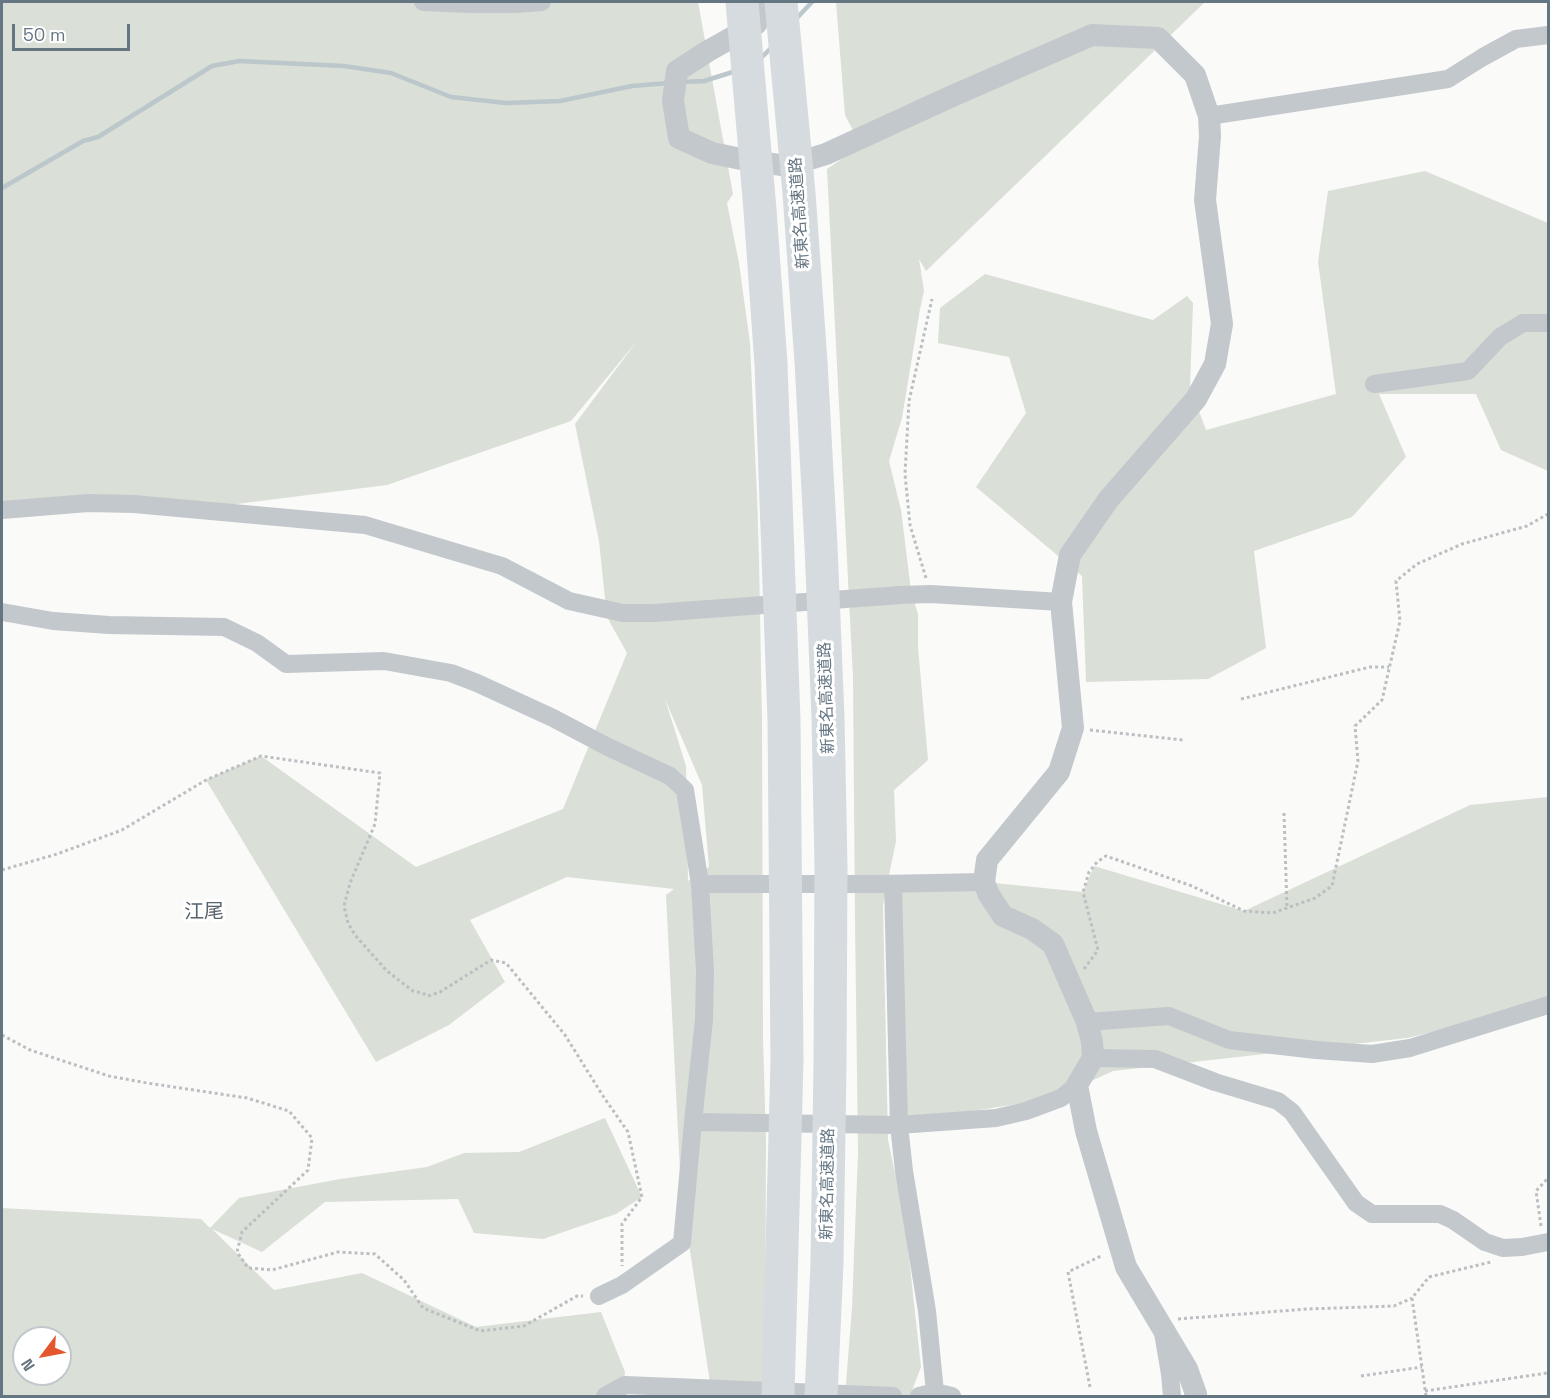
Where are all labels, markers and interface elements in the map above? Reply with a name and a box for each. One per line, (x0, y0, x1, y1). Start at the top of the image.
scale bar (15, 12, 134, 50)
text: 50 m (23, 23, 65, 46)
street label: 新東名高速道路 (787, 156, 813, 270)
street label: 新東名高速道路 (815, 642, 839, 754)
district label: 江尾 (184, 901, 224, 925)
street label: 新東名高速道路 (817, 1128, 839, 1240)
north arrow (12, 1326, 72, 1386)
text: N (16, 1355, 40, 1375)

